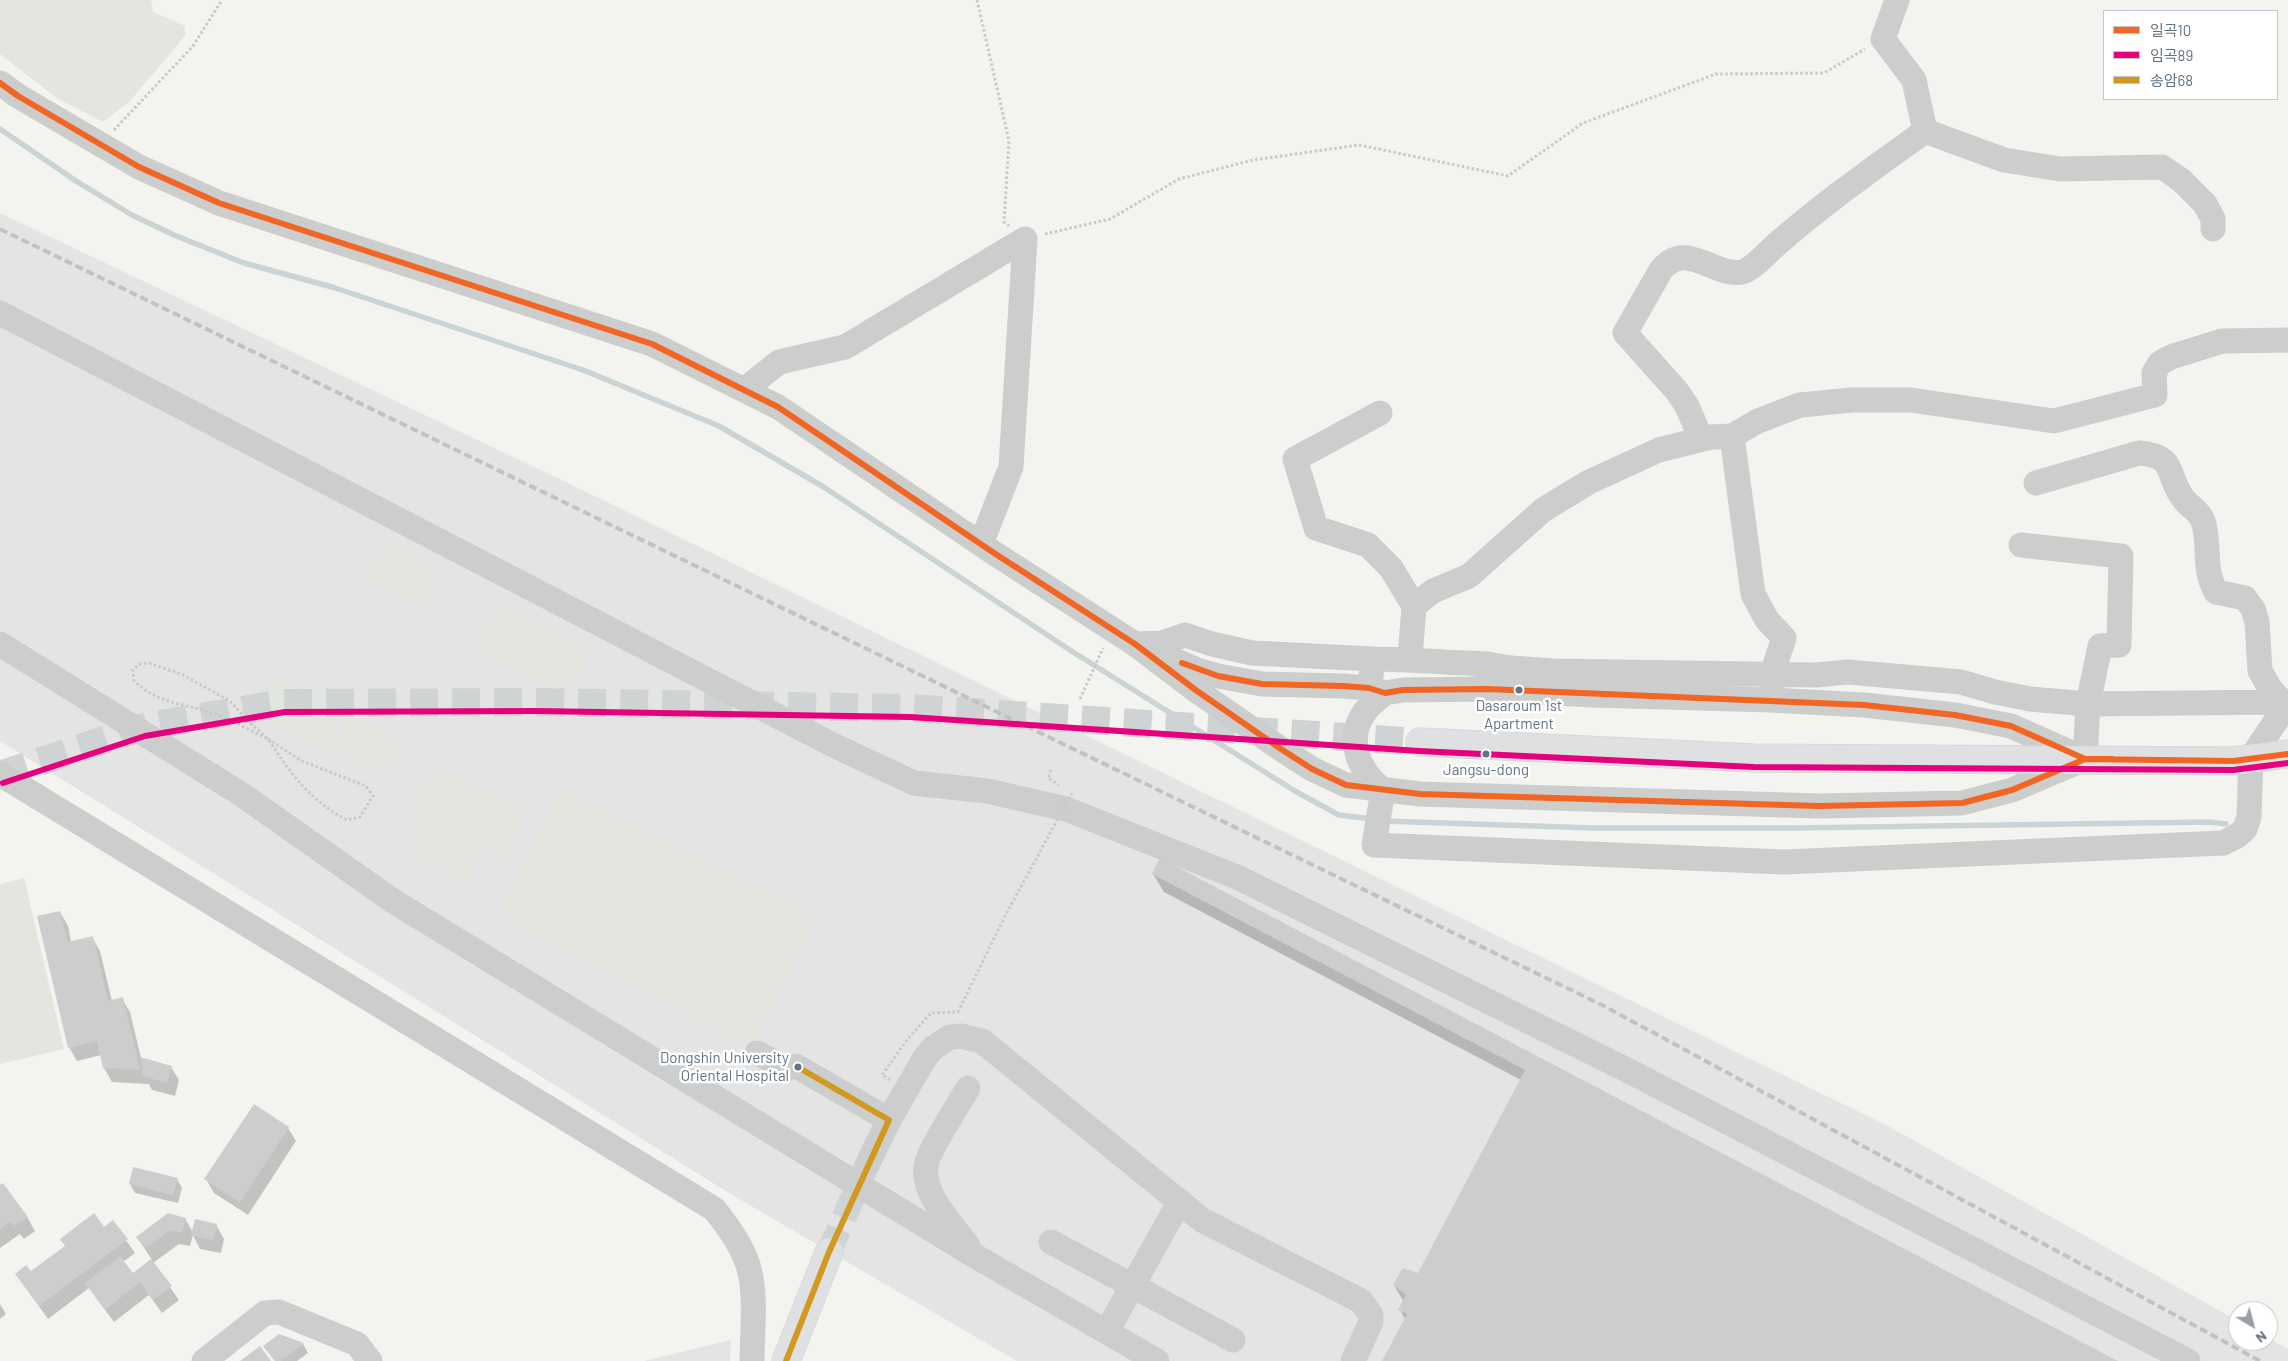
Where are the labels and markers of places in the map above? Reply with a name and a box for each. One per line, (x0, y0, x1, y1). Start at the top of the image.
marker: Dasaroum 1st Apartment (1514, 685, 1524, 695)
place label: Dasaroum 1st Apartment (1476, 697, 1562, 732)
marker: Jangsu-dong (1481, 749, 1491, 759)
place label: Jangsu-dong (1443, 761, 1529, 779)
place label: Dongshin University Oriental Hospital (660, 1049, 789, 1084)
marker: Dongshin University Oriental Hospital (793, 1062, 803, 1072)

